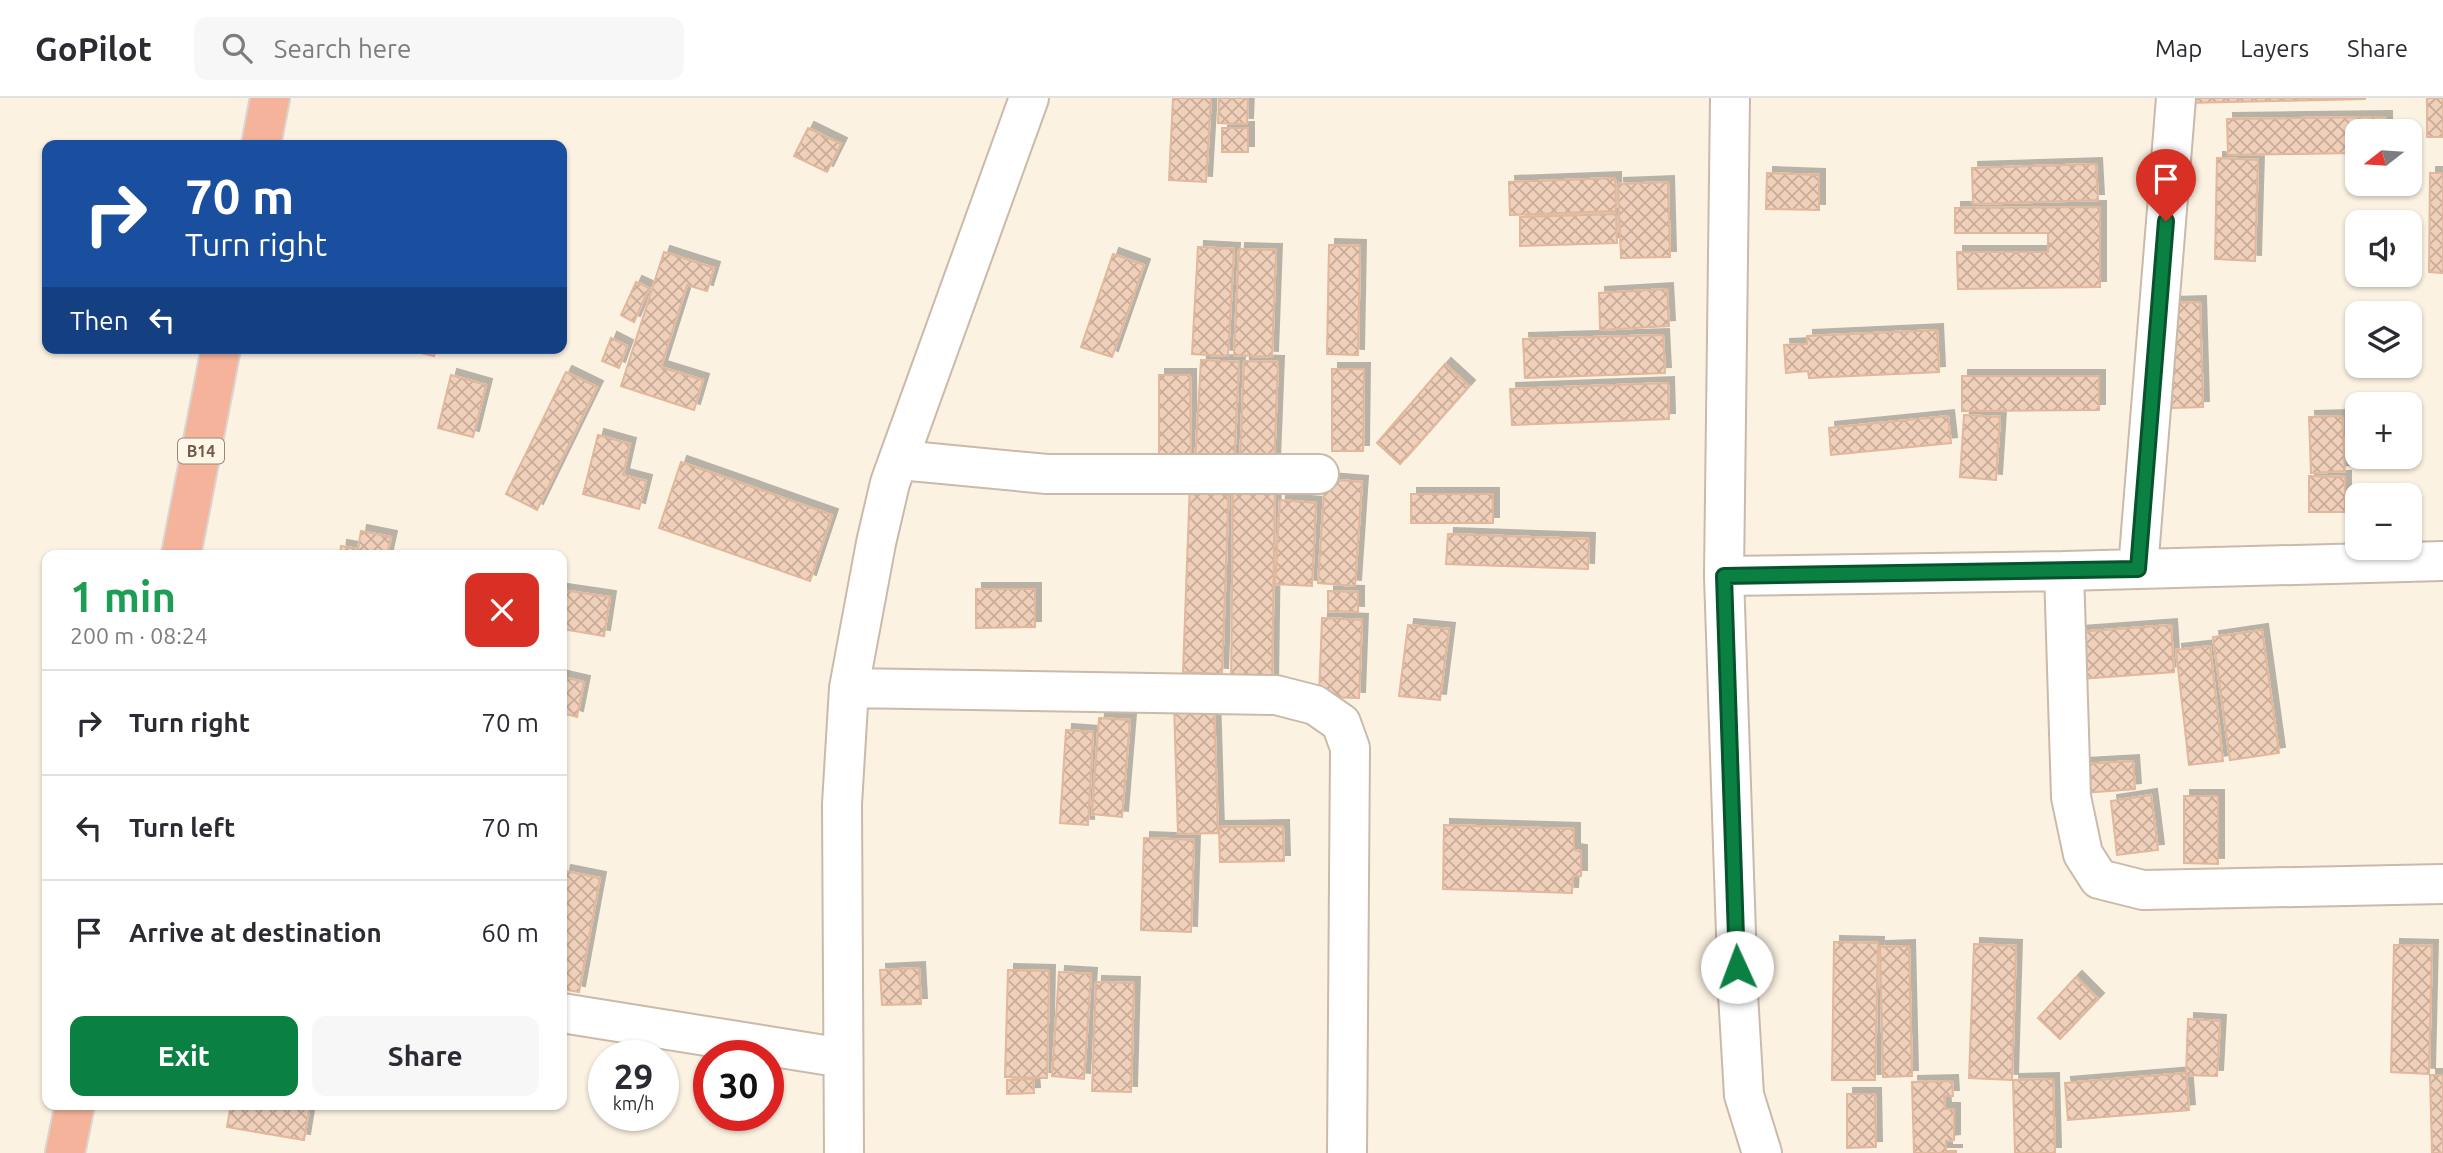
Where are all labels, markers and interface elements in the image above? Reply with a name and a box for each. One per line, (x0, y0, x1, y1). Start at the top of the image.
search box (194, 17, 684, 80)
icon: search (218, 29, 256, 67)
text: GoPilot (35, 30, 152, 67)
text: Search here (274, 34, 411, 63)
text: Map (2155, 35, 2202, 62)
text: Layers (2240, 35, 2309, 62)
text: Share (2347, 35, 2408, 62)
north arrow (2345, 119, 2422, 196)
map controls (2345, 119, 2422, 560)
pin (2136, 149, 2196, 221)
icon: arrive (2147, 160, 2185, 198)
icon: right (70, 168, 161, 259)
text: 70 m (185, 168, 294, 223)
button: sound (2345, 210, 2422, 287)
text: Turn right (185, 226, 327, 262)
icon: left (143, 301, 181, 339)
button: layers (2345, 301, 2422, 378)
text: Then (70, 306, 129, 335)
button: + (2345, 392, 2422, 469)
road number: B14 (178, 438, 224, 464)
button: − (2345, 483, 2422, 560)
text: 1 min (70, 573, 176, 620)
button: close (465, 573, 539, 647)
text: 200 m · 08:24 (70, 623, 208, 648)
icon: right (70, 704, 108, 742)
text: Turn right (129, 708, 250, 737)
text: 70 m (481, 708, 539, 737)
icon: left (70, 809, 108, 847)
text: Turn left (129, 813, 235, 842)
text: 70 m (481, 813, 539, 842)
icon: arrive (70, 914, 108, 952)
text: Arrive at destination (129, 918, 382, 947)
text: 60 m (481, 918, 539, 947)
position arrow (1700, 930, 1774, 1004)
button: Exit (70, 1016, 298, 1096)
button: Share (312, 1016, 539, 1096)
speed limit sign: 30 (693, 1040, 784, 1131)
text: 29 (614, 1056, 653, 1096)
text: km/h (613, 1093, 654, 1113)

